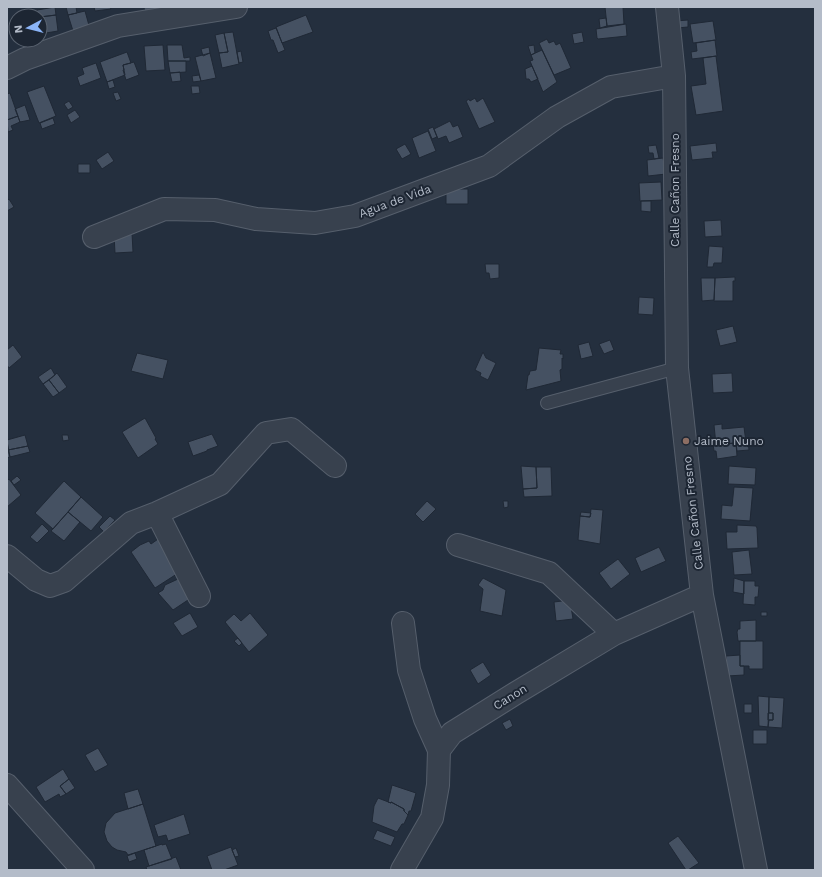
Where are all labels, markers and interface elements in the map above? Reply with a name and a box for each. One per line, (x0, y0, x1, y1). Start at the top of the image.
north arrow (8, 8, 48, 48)
text: N (12, 24, 26, 34)
street label: Calle Cañon Fresno (668, 133, 682, 247)
street label: Agua de Vida (357, 181, 433, 221)
place label: Jaime Nuno (694, 434, 764, 448)
marker: Jaime Nuno (681, 436, 691, 446)
street label: Calle Cañon Fresno (680, 456, 706, 570)
street label: Canon (491, 681, 529, 713)

